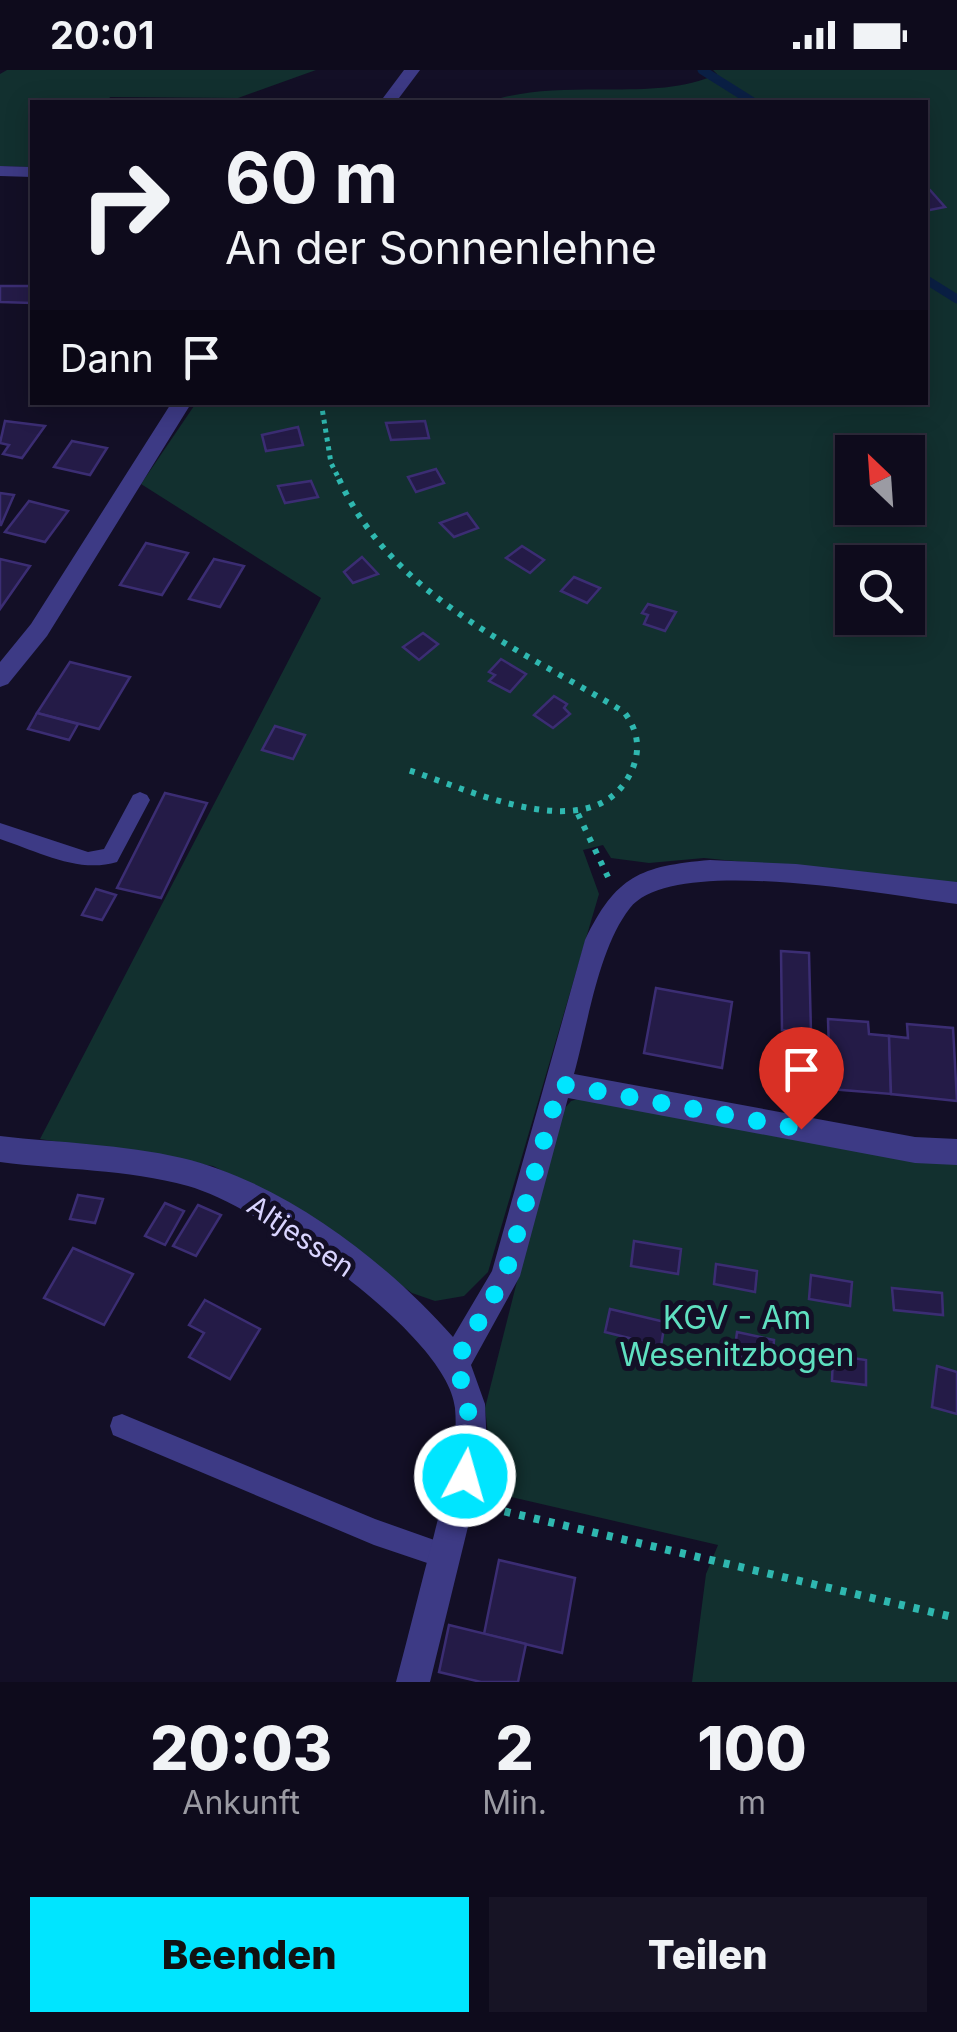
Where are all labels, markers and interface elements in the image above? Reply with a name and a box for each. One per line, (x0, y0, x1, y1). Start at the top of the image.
text: 20:01 (50, 12, 154, 58)
text: 60 m (225, 135, 398, 220)
icon: right (60, 140, 190, 270)
text: An der Sonnenlehne (225, 220, 657, 275)
icon: arrive (174, 330, 229, 385)
text: Dann (60, 335, 154, 381)
north arrow (835, 435, 925, 525)
map controls (835, 435, 925, 635)
button: search (835, 545, 925, 635)
pin (759, 1027, 844, 1130)
icon: arrive (774, 1042, 829, 1097)
street label: Altjessen (241, 1188, 361, 1284)
park label: KGV - Am Wesenitzbogen (620, 1298, 854, 1374)
position arrow (413, 1424, 517, 1528)
text: 20:03 (150, 1712, 332, 1784)
text: 2 (496, 1712, 534, 1784)
text: 100 (697, 1712, 807, 1784)
text: Ankunft (182, 1783, 300, 1822)
text: Min. (482, 1783, 547, 1822)
text: m (738, 1783, 766, 1822)
button: Beenden (30, 1897, 469, 2012)
button: Teilen (489, 1897, 927, 2012)

